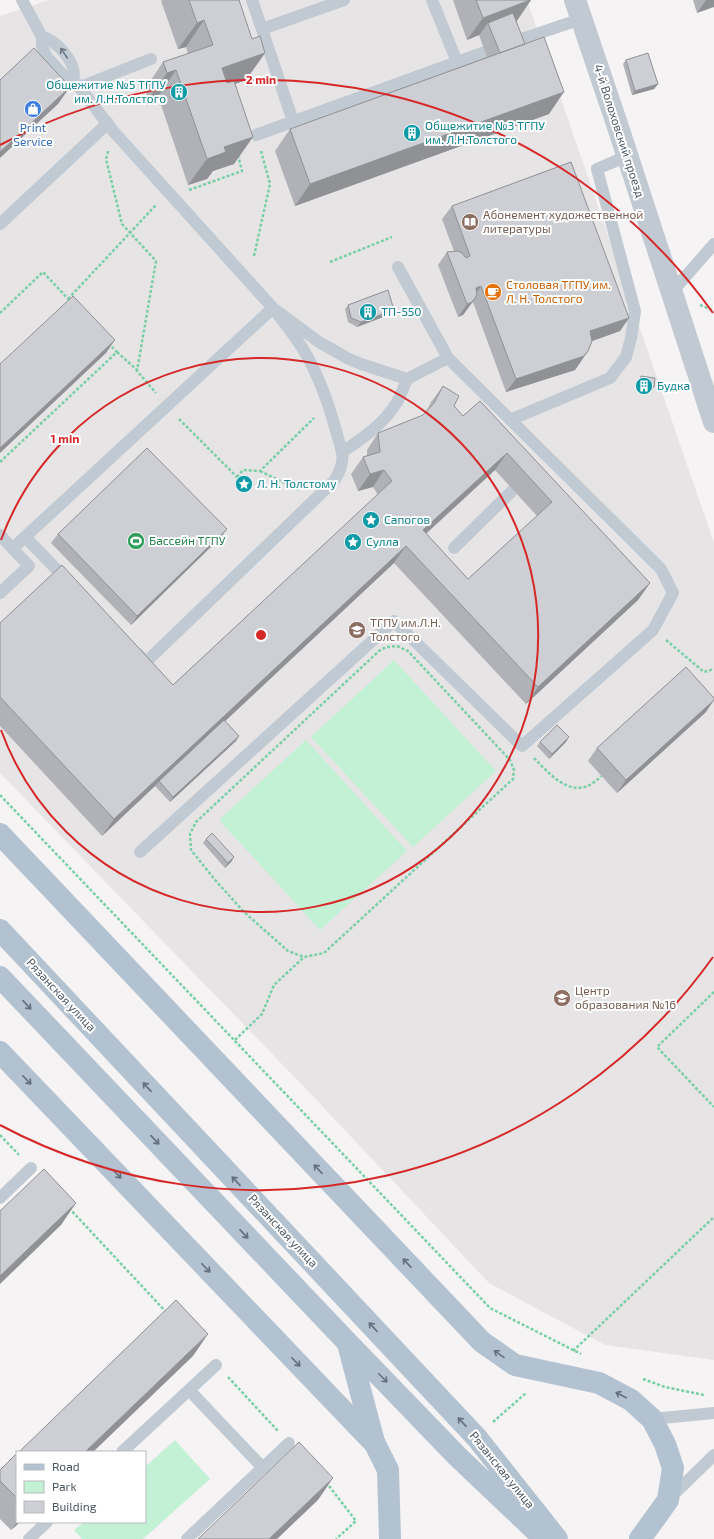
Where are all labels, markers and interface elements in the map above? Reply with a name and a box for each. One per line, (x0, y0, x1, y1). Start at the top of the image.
one-way arrow (60, 48, 68, 59)
street label: 4-й Волоховский проезд (592, 62, 648, 199)
text: 2 min (246, 72, 276, 86)
place label: Общежитие №5 ТГПУ им. Л.Н.Толстого (46, 77, 166, 105)
building icon: Общежитие №5 ТГПУ им. Л.Н.Толстого (169, 82, 189, 102)
shop icon: Print Service (23, 99, 43, 119)
place label: Общежитие №3 ТГПУ им. Л.Н.Толстого (425, 118, 545, 146)
place label: Print Service (13, 120, 53, 148)
building icon: Общежитие №3 ТГПУ им. Л.Н.Толстого (402, 123, 422, 143)
place label: Абонемент художественной литературы (483, 207, 643, 236)
library icon: Абонемент художественной литературы (460, 212, 480, 232)
place label: Столовая ТГПУ им. Л. Н. Толстого (506, 277, 611, 305)
cafe icon: Столовая ТГПУ им. Л. Н. Толстого (483, 282, 503, 302)
building icon: ТП-550 (358, 302, 378, 322)
place label: ТП-550 (381, 304, 422, 318)
building icon: Будка (634, 376, 654, 396)
place label: Будка (657, 378, 690, 393)
text: 1 min (51, 431, 79, 445)
place icon: Л. Н. Толстому (234, 474, 254, 494)
place label: Л. Н. Толстому (257, 476, 337, 491)
place icon: Сапогов (361, 510, 381, 530)
place label: Сапогов (384, 512, 430, 526)
sports icon: Бассейн ТГПУ (126, 531, 146, 551)
place icon: Сулла (343, 532, 363, 552)
place label: Бассейн ТГПУ (149, 533, 226, 547)
place label: Сулла (366, 534, 399, 549)
place label: ТГПУ им.Л.Н. Толстого (370, 615, 441, 643)
school or university icon: ТГПУ им.Л.Н. Толстого (347, 620, 367, 640)
centre of rings (254, 628, 268, 642)
street label: Рязанская улица (24, 955, 99, 1034)
place label: Центр образования №16 (575, 983, 676, 1011)
school or university icon: Центр образования №16 (552, 988, 572, 1008)
one-way arrow (22, 1000, 32, 1010)
one-way arrow (22, 1075, 32, 1085)
one-way arrow (142, 1082, 152, 1092)
one-way arrow (150, 1135, 160, 1145)
one-way arrow (313, 1164, 323, 1174)
one-way arrow (112, 1169, 122, 1179)
one-way arrow (232, 1177, 241, 1187)
street label: Рязанская улица (246, 1191, 321, 1270)
one-way arrow (240, 1229, 249, 1239)
one-way arrow (402, 1258, 412, 1268)
one-way arrow (202, 1263, 211, 1273)
one-way arrow (368, 1322, 378, 1332)
one-way arrow (494, 1350, 505, 1358)
one-way arrow (291, 1357, 301, 1367)
one-way arrow (378, 1374, 388, 1383)
one-way arrow (615, 1391, 627, 1398)
one-way arrow (457, 1417, 467, 1427)
street label: Рязанская улица (467, 1428, 538, 1511)
legend (16, 1451, 146, 1523)
text: Road (52, 1459, 80, 1473)
text: Park (52, 1479, 77, 1493)
text: Building (52, 1499, 97, 1513)

